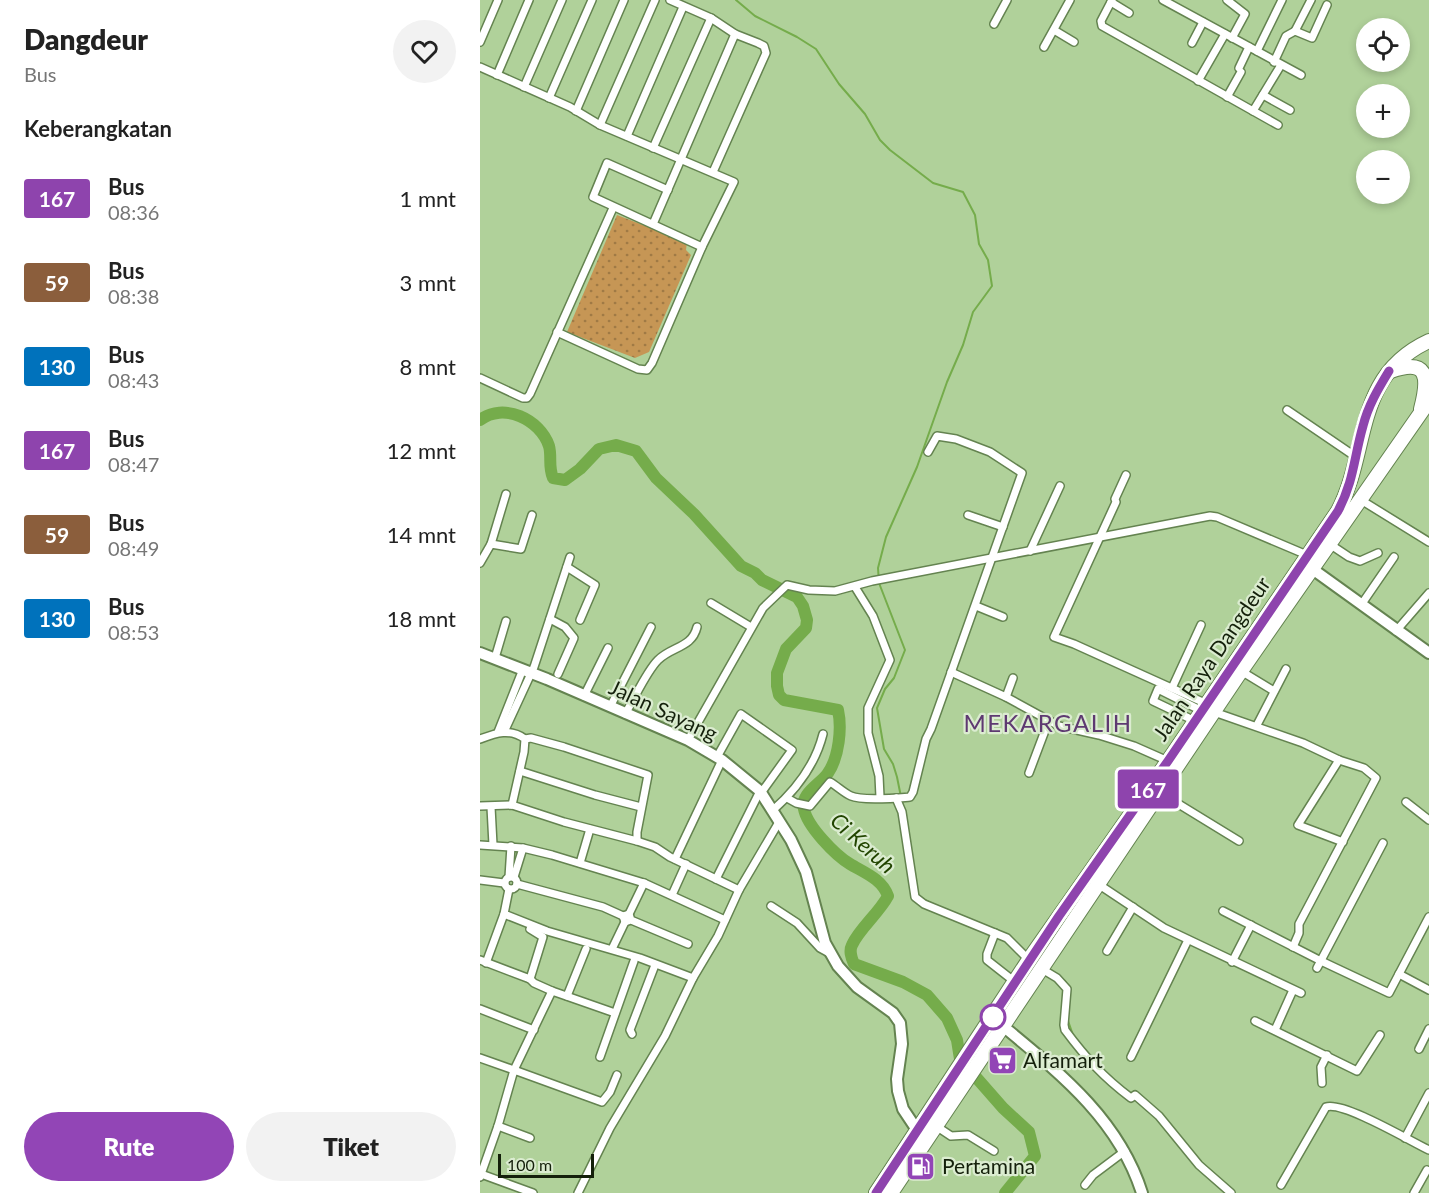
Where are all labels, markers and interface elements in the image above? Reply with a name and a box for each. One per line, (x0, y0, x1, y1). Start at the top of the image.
map controls (1356, 18, 1410, 204)
button: locate (1356, 18, 1410, 72)
button: heart (393, 20, 456, 83)
text: Dangdeur (24, 22, 148, 56)
text: Bus (24, 62, 57, 86)
button: + (1356, 84, 1410, 138)
text: Keberangkatan (24, 115, 172, 142)
button: − (1356, 150, 1410, 204)
text: Bus (108, 173, 144, 200)
text: 1 mnt (400, 185, 456, 212)
text: 167 (39, 186, 75, 211)
text: 08:36 (108, 200, 159, 224)
text: Bus (108, 257, 144, 284)
text: 3 mnt (400, 269, 456, 296)
text: 59 (45, 270, 69, 295)
text: 08:38 (108, 284, 159, 308)
text: Bus (108, 341, 144, 368)
text: 8 mnt (400, 353, 456, 380)
text: 130 (39, 354, 75, 379)
text: 08:43 (108, 368, 159, 392)
text: Bus (108, 425, 144, 452)
text: 12 mnt (387, 437, 456, 464)
text: 167 (39, 438, 75, 463)
text: 08:47 (108, 452, 159, 476)
text: Bus (108, 509, 144, 536)
text: 14 mnt (387, 521, 456, 548)
text: 59 (45, 522, 69, 547)
text: 08:49 (108, 536, 159, 560)
street label: Jalan Raya Dangdeur (1147, 571, 1275, 745)
text: Bus (108, 593, 144, 620)
text: 18 mnt (387, 605, 456, 632)
text: 130 (39, 606, 75, 631)
text: 08:53 (108, 620, 159, 644)
street label: Jalan Sayang (606, 674, 722, 746)
district label: MEKARGALIH (963, 708, 1133, 737)
line badge: 167 (1114, 770, 1182, 808)
text: 167 (1130, 777, 1166, 802)
water label: Ci Keruh (825, 806, 901, 879)
unlabelled marker (980, 1004, 1006, 1030)
supermarket icon: Alfamart (986, 1045, 1018, 1077)
place label: Alfamart (1023, 1047, 1103, 1072)
button: Rute (24, 1112, 234, 1181)
button: Tiket (246, 1112, 456, 1181)
scale bar (498, 1151, 594, 1178)
fuel station icon: Pertamina (905, 1151, 937, 1183)
place label: Pertamina (942, 1153, 1035, 1178)
text: 100 m (507, 1155, 552, 1174)

